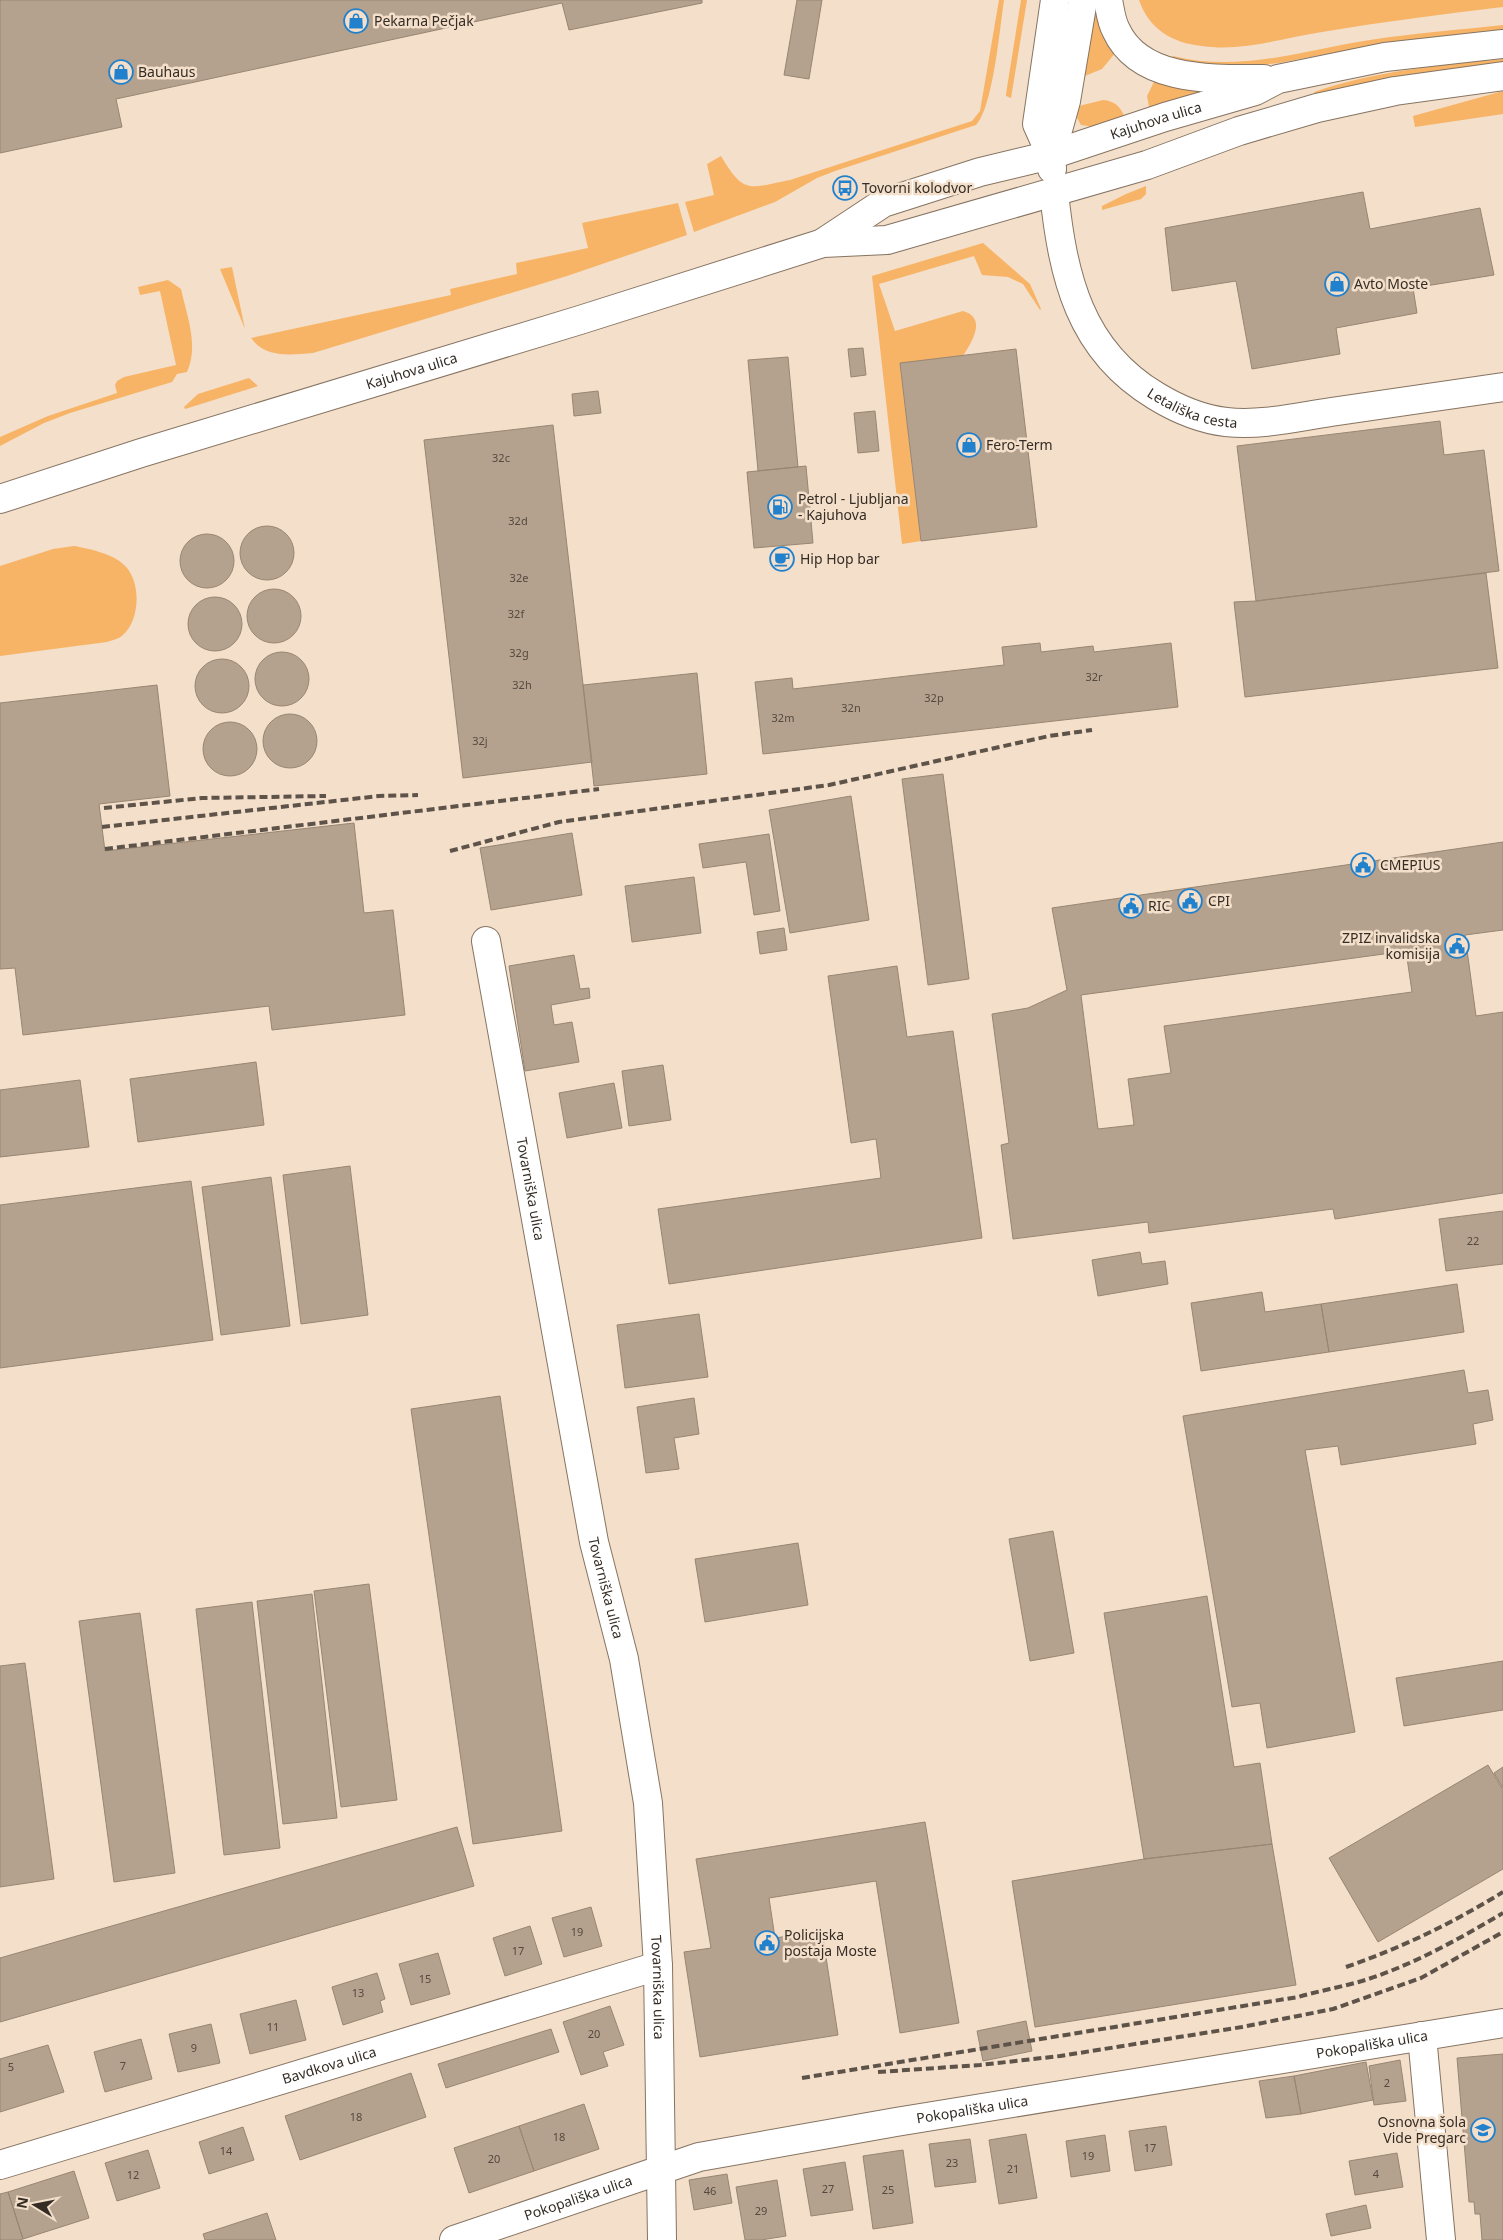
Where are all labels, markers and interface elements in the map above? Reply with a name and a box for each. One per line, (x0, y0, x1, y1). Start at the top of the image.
shop icon: Pekarna Pečjak (343, 8, 369, 34)
place label: Pekarna Pečjak (374, 11, 474, 30)
shop icon: Bauhaus (108, 59, 134, 85)
place label: Bauhaus (138, 62, 196, 81)
street label: Kajuhova ulica (1108, 97, 1204, 144)
bus stop icon: Tovorni kolodvor (832, 175, 858, 201)
place label: Tovorni kolodvor (862, 178, 972, 197)
shop icon: Avto Moste (1324, 271, 1350, 297)
place label: Avto Moste (1354, 274, 1428, 293)
street label: Kajuhova ulica (363, 348, 460, 393)
street label: Letališka cesta (1144, 383, 1238, 432)
shop icon: Fero-Term (956, 432, 982, 458)
place label: Fero-Term (986, 435, 1053, 454)
house number: 32c (492, 450, 510, 465)
place label: Petrol - Ljubljana - Kajuhova (798, 489, 909, 524)
fuel station icon: Petrol - Ljubljana - Kajuhova (767, 494, 793, 520)
house number: 32d (508, 513, 528, 528)
cafe icon: Hip Hop bar (769, 546, 795, 572)
place label: Hip Hop bar (800, 549, 880, 568)
house number: 32e (510, 570, 528, 585)
house number: 32f (508, 606, 525, 621)
house number: 32g (509, 645, 529, 660)
house number: 32r (1085, 669, 1103, 684)
house number: 32h (512, 677, 532, 692)
house number: 32p (924, 690, 944, 705)
house number: 32n (841, 700, 861, 715)
house number: 32m (772, 710, 794, 725)
house number: 32j (472, 733, 488, 748)
public building icon: CMEPIUS (1350, 852, 1376, 878)
place label: CMEPIUS (1380, 855, 1441, 874)
public building icon: CPI (1177, 888, 1203, 914)
place label: CPI (1208, 891, 1230, 910)
public building icon: RIC (1118, 893, 1144, 919)
place label: RIC (1148, 896, 1170, 915)
place label: ZPIZ invalidska komisija (1342, 928, 1440, 963)
public building icon: ZPIZ invalidska komisija (1444, 933, 1470, 959)
street label: Tovarniška ulica (512, 1136, 550, 1242)
house number: 22 (1467, 1233, 1479, 1248)
street label: Tovarniška ulica (584, 1536, 628, 1641)
house number: 19 (571, 1924, 583, 1939)
place label: Policijska postaja Moste (784, 1925, 877, 1960)
public building icon: Policijska postaja Moste (754, 1930, 780, 1956)
street label: Tovarniška ulica (647, 1935, 669, 2040)
house number: 17 (512, 1943, 524, 1958)
house number: 15 (419, 1971, 431, 1986)
house number: 13 (352, 1985, 364, 2000)
house number: 11 (267, 2019, 279, 2034)
street label: Pokopališka ulica (1315, 2025, 1429, 2062)
house number: 20 (588, 2026, 600, 2041)
house number: 9 (191, 2040, 197, 2055)
street label: Bavdkova ulica (280, 2042, 379, 2088)
house number: 7 (120, 2058, 126, 2073)
house number: 5 (8, 2059, 14, 2074)
house number: 2 (1384, 2075, 1390, 2090)
street label: Pokopališka ulica (915, 2091, 1029, 2128)
house number: 18 (350, 2109, 362, 2124)
place label: Osnovna šola Vide Pregarc (1378, 2112, 1466, 2147)
school or university icon: Osnovna šola Vide Pregarc (1470, 2117, 1496, 2143)
house number: 18 (553, 2129, 565, 2144)
house number: 17 (1144, 2140, 1156, 2155)
house number: 14 (220, 2143, 233, 2158)
house number: 19 (1082, 2148, 1094, 2163)
house number: 20 (488, 2151, 500, 2166)
house number: 23 (946, 2155, 958, 2170)
house number: 21 (1007, 2161, 1019, 2176)
house number: 4 (1373, 2166, 1380, 2181)
house number: 12 (127, 2167, 139, 2182)
street label: Pokopališka ulica (521, 2170, 634, 2225)
north arrow (10, 2180, 60, 2230)
house number: 27 (822, 2181, 834, 2196)
house number: 25 (882, 2182, 894, 2197)
house number: 46 (704, 2183, 716, 2198)
text: N (11, 2195, 32, 2210)
house number: 29 (755, 2203, 767, 2218)

